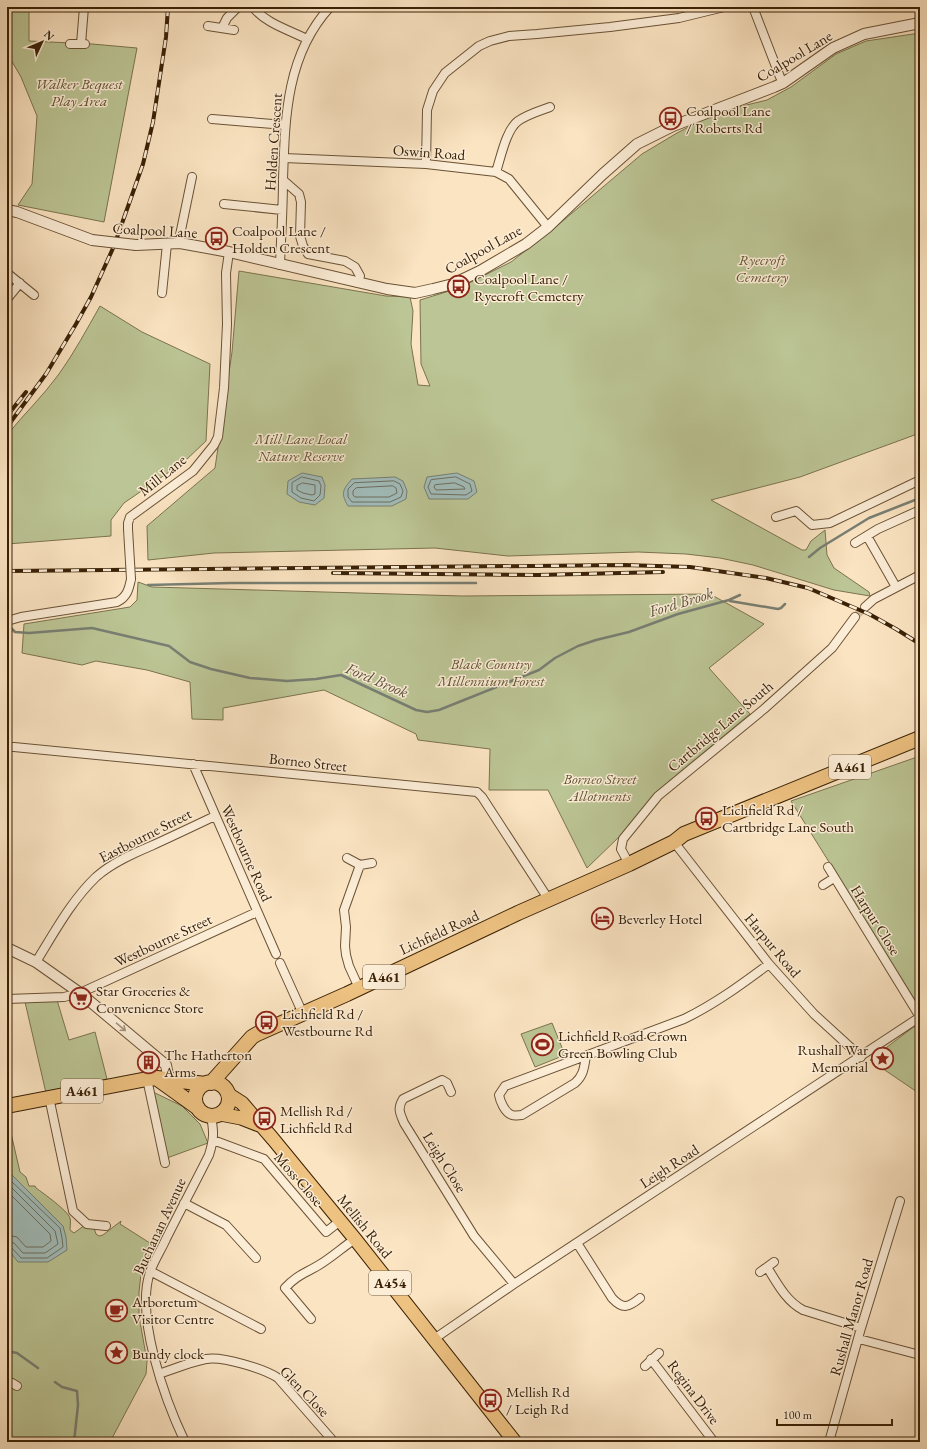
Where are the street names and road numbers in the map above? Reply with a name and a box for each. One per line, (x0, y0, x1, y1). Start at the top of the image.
street label: Coalpool Lane (753, 26, 835, 86)
street label: Holden Crescent (260, 92, 286, 192)
street label: Oswin Road (392, 140, 466, 164)
street label: Coalpool Lane (112, 218, 198, 242)
street label: Coalpool Lane (441, 220, 525, 278)
street label: Mill Lane (134, 450, 190, 500)
street label: Cartbridge Lane South (663, 676, 777, 776)
street label: Borneo Street (268, 748, 348, 776)
road number: A461 (829, 755, 871, 779)
street label: Westbourne Road (217, 802, 277, 905)
street label: Eastbourne Street (96, 803, 195, 866)
street label: Harpur Close (847, 881, 905, 959)
street label: Lichfield Road (396, 905, 482, 959)
street label: Westbourne Street (111, 909, 215, 971)
street label: Harpur Road (741, 909, 806, 981)
road number: A461 (363, 965, 405, 989)
road number: A461 (61, 1079, 103, 1103)
street label: Leigh Close (419, 1128, 471, 1196)
street label: Leigh Road (636, 1140, 703, 1192)
street label: Moss Close (270, 1148, 328, 1210)
street label: Buchanan Avenue (128, 1175, 190, 1277)
street label: Mellish Road (333, 1190, 397, 1262)
street label: Rushall Manor Road (825, 1256, 877, 1378)
road number: A454 (369, 1271, 411, 1295)
street label: Regina Drive (664, 1356, 724, 1428)
street label: Glen Close (276, 1361, 334, 1421)

